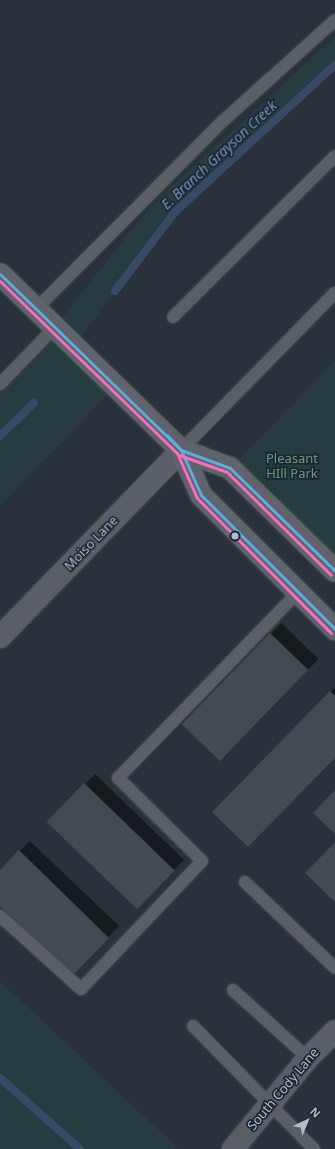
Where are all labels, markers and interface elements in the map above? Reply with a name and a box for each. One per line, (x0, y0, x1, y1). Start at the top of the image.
water label: E. Branch Grayson Creek (158, 97, 280, 213)
park label: Pleasant HIll Park (266, 451, 318, 482)
street label: Moiso Lane (61, 512, 121, 574)
unlabelled marker (230, 531, 240, 541)
street label: South Cody Lane (244, 1045, 322, 1133)
north arrow (287, 1101, 327, 1141)
text: N (307, 1103, 324, 1121)

